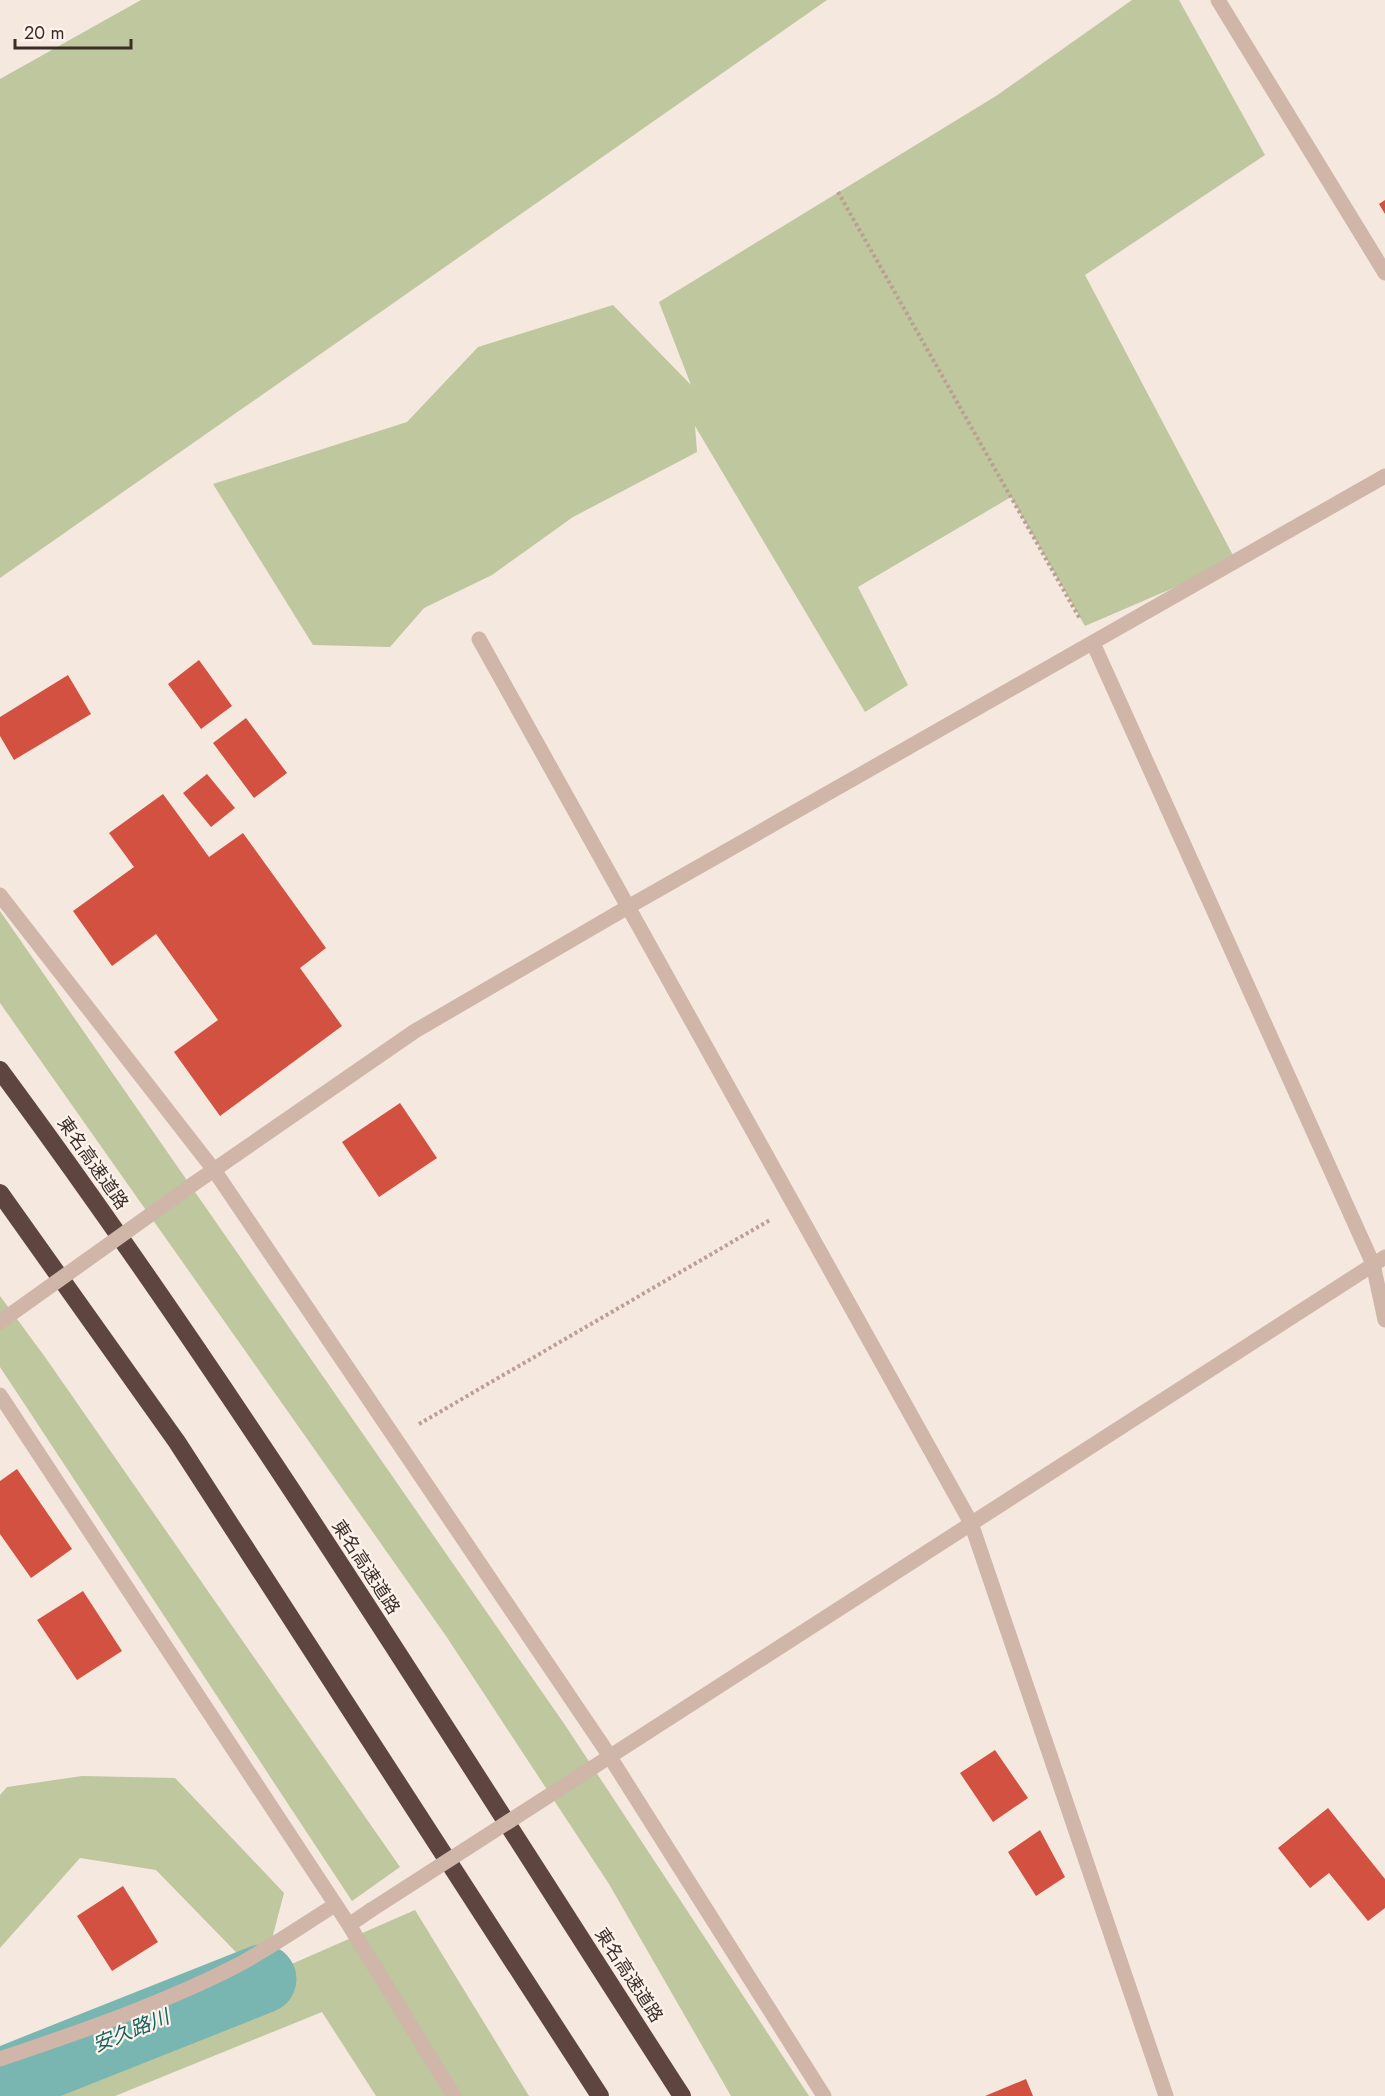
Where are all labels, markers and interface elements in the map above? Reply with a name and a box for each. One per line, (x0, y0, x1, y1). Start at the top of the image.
scale bar (15, 12, 130, 50)
text: 20 m (24, 20, 64, 46)
street label: 東名高速道路 (51, 1111, 135, 1215)
street label: 東名高速道路 (326, 1515, 406, 1619)
street label: 東名高速道路 (589, 1923, 669, 2027)
water label: 安久路川 (88, 2002, 175, 2059)

